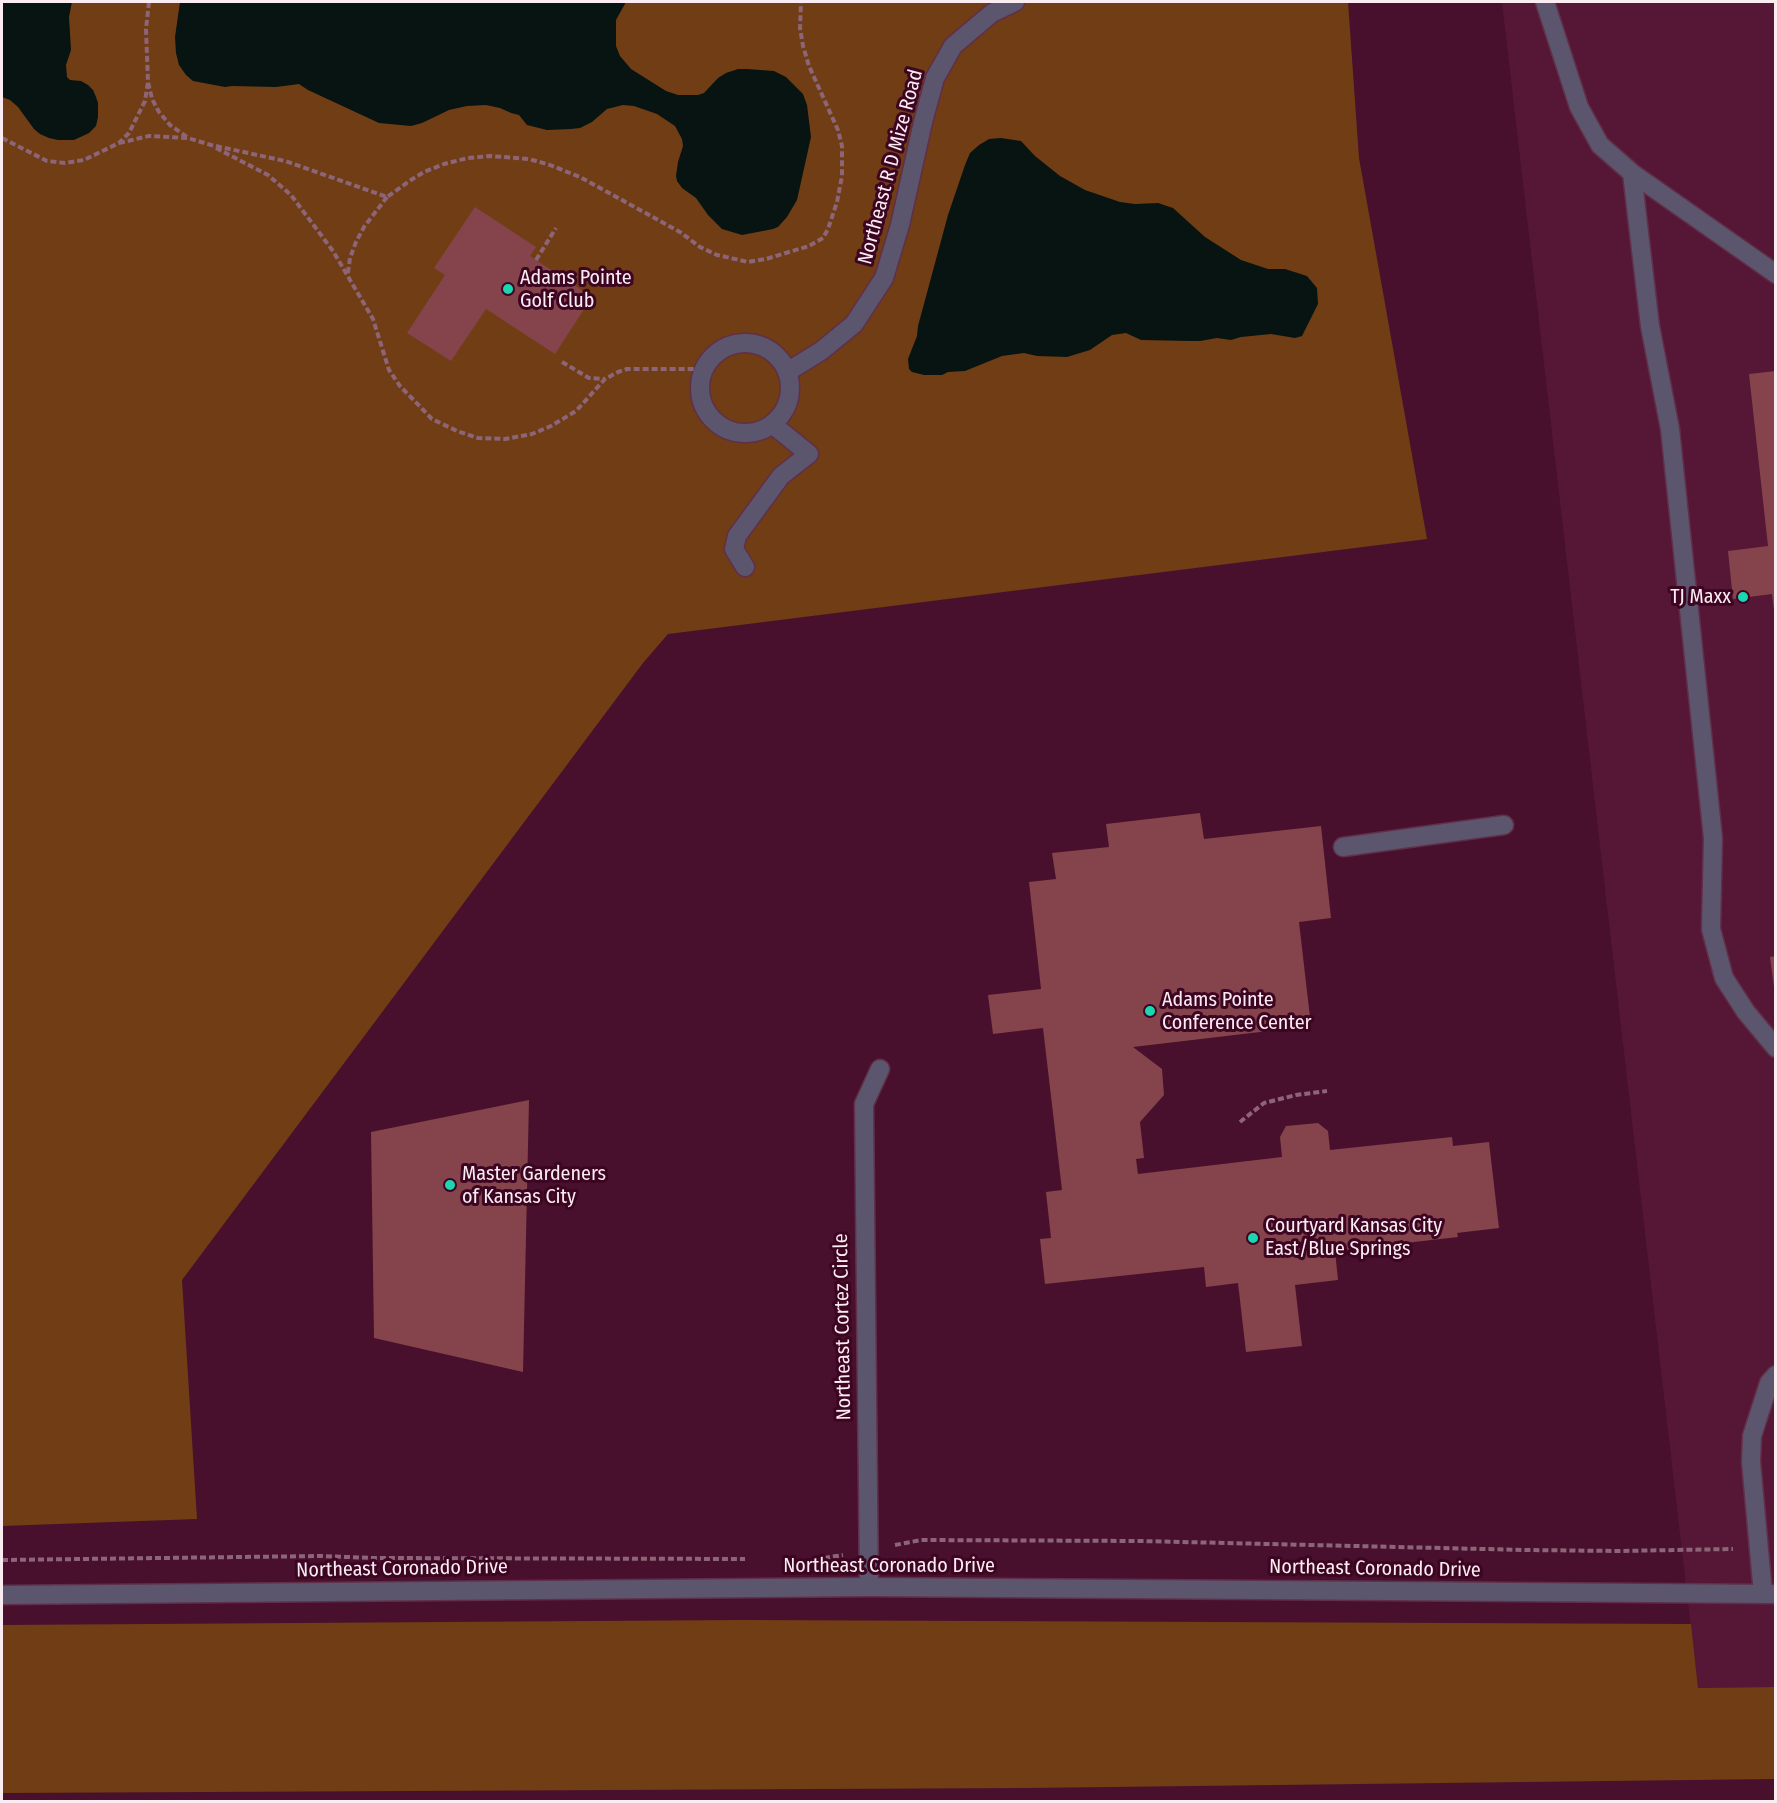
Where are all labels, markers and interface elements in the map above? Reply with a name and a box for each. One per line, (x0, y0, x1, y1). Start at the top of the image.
street label: Northeast R D Mize Road (853, 67, 929, 267)
place label: Adams Pointe Golf Club (520, 266, 632, 313)
marker: Adams Pointe Golf Club (501, 282, 515, 296)
place label: TJ Maxx (1670, 585, 1731, 609)
marker: TJ Maxx (1736, 590, 1750, 604)
place label: Adams Pointe Conference Center (1162, 988, 1311, 1035)
marker: Adams Pointe Conference Center (1143, 1004, 1157, 1018)
place label: Master Gardeners of Kansas City (462, 1162, 606, 1209)
marker: Master Gardeners of Kansas City (443, 1178, 457, 1192)
place label: Courtyard Kansas City East/Blue Springs (1265, 1214, 1442, 1261)
marker: Courtyard Kansas City East/Blue Springs (1246, 1231, 1260, 1245)
street label: Northeast Cortez Circle (829, 1233, 857, 1421)
street label: Northeast Coronado Drive (783, 1554, 995, 1578)
street label: Northeast Coronado Drive (296, 1555, 508, 1583)
street label: Northeast Coronado Drive (1269, 1555, 1481, 1583)

